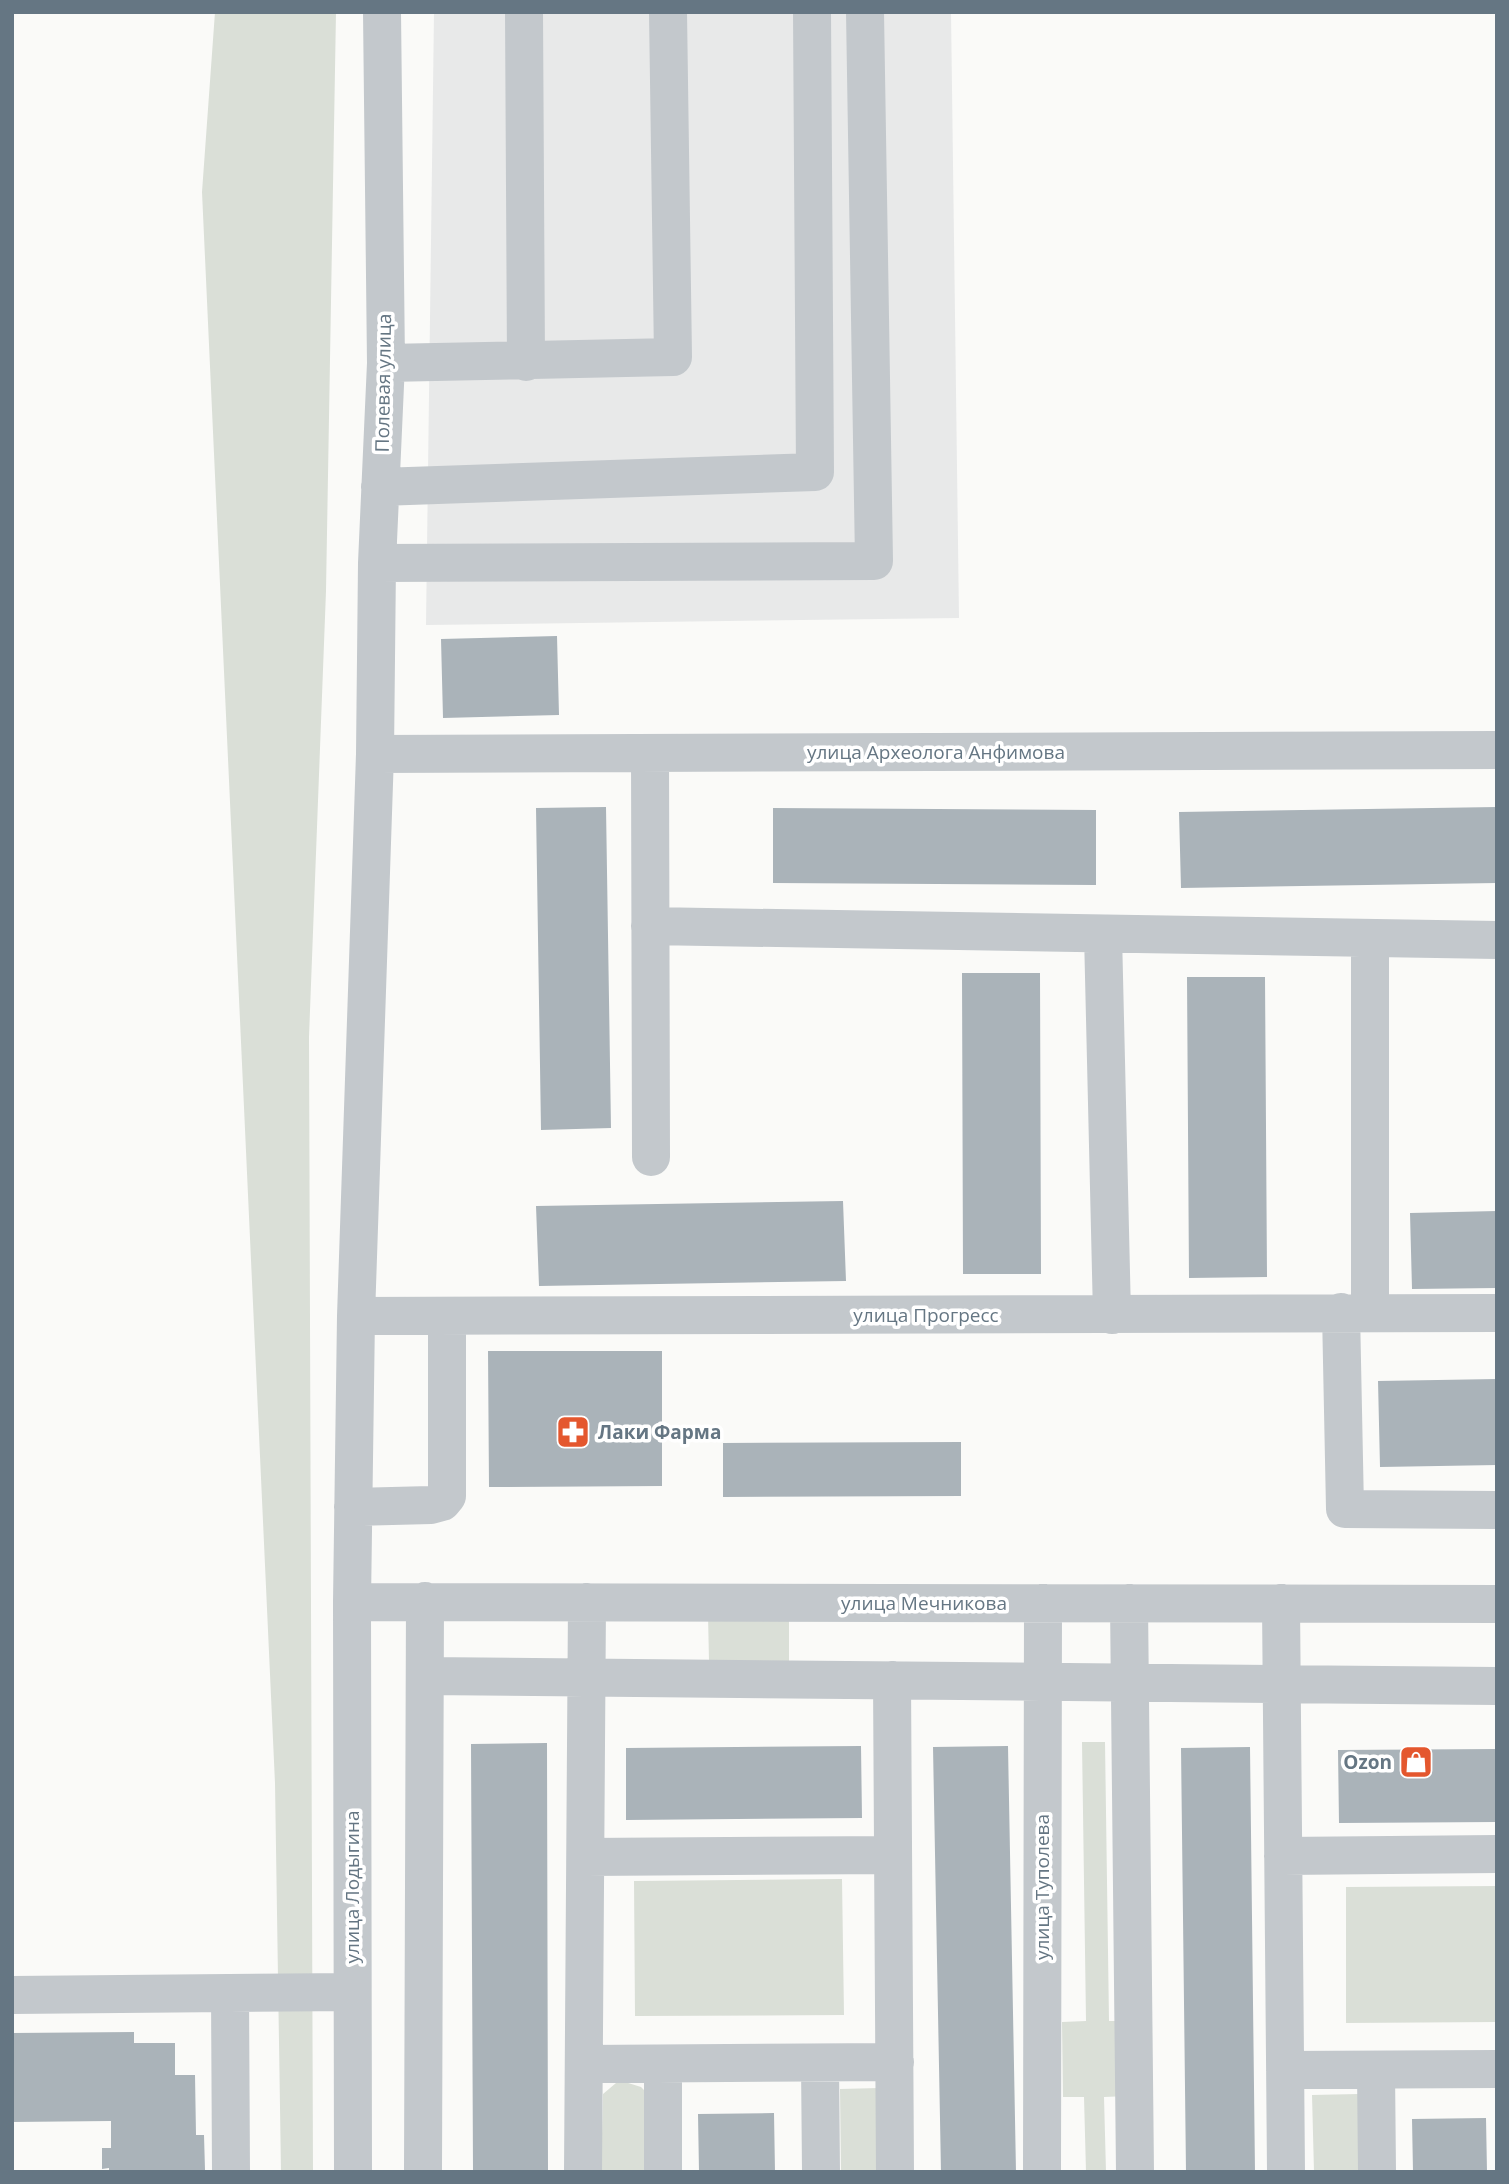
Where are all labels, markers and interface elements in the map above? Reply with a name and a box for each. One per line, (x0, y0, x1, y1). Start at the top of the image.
street label: Полевая улица (369, 313, 397, 453)
street label: улица Археолога Анфимова (807, 739, 1065, 765)
street label: улица Прогресс (853, 1302, 999, 1328)
pharmacy icon: Лаки Фарма (554, 1413, 592, 1451)
place label: Лаки Фарма (598, 1419, 721, 1445)
street label: улица Мечникова (841, 1590, 1007, 1616)
shop icon: Ozon (1397, 1743, 1435, 1781)
place label: Ozon (1343, 1749, 1392, 1775)
street label: улица Лодыгина (339, 1810, 365, 1964)
street label: улица Туполева (1029, 1814, 1055, 1960)

